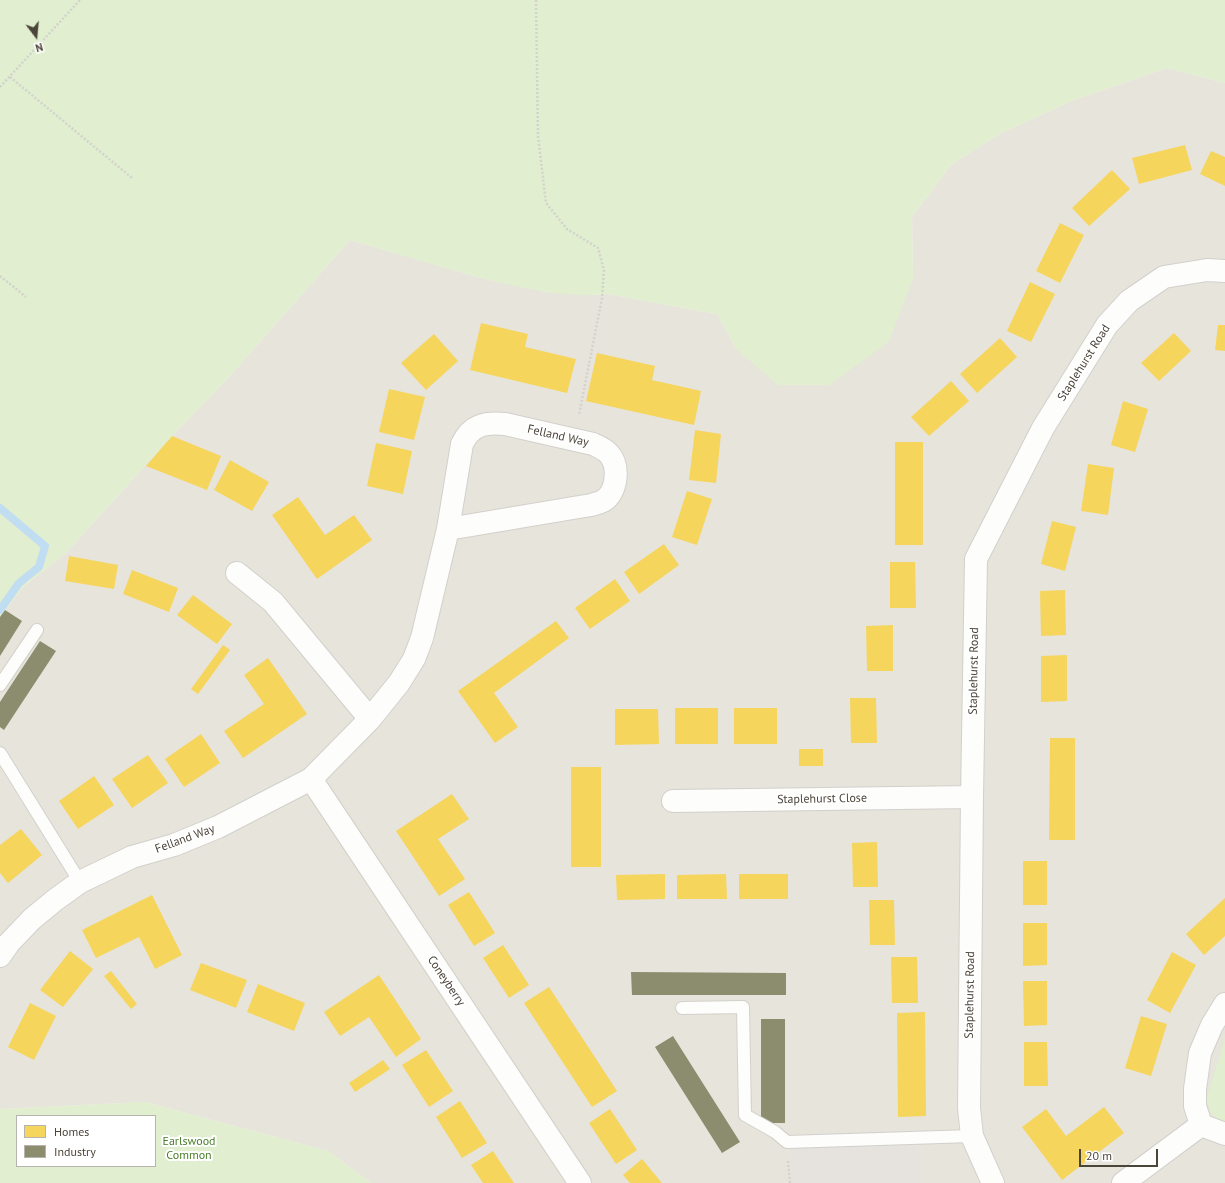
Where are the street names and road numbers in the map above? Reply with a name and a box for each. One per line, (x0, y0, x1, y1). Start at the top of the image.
street label: Staplehurst Road (1055, 322, 1113, 404)
street label: Felland Way (526, 422, 590, 450)
street label: Staplehurst Road (966, 627, 982, 715)
street label: Staplehurst Close (777, 791, 867, 807)
street label: Felland Way (153, 822, 217, 856)
street label: Staplehurst Road (962, 951, 978, 1039)
street label: Coneyberry (424, 953, 468, 1009)

